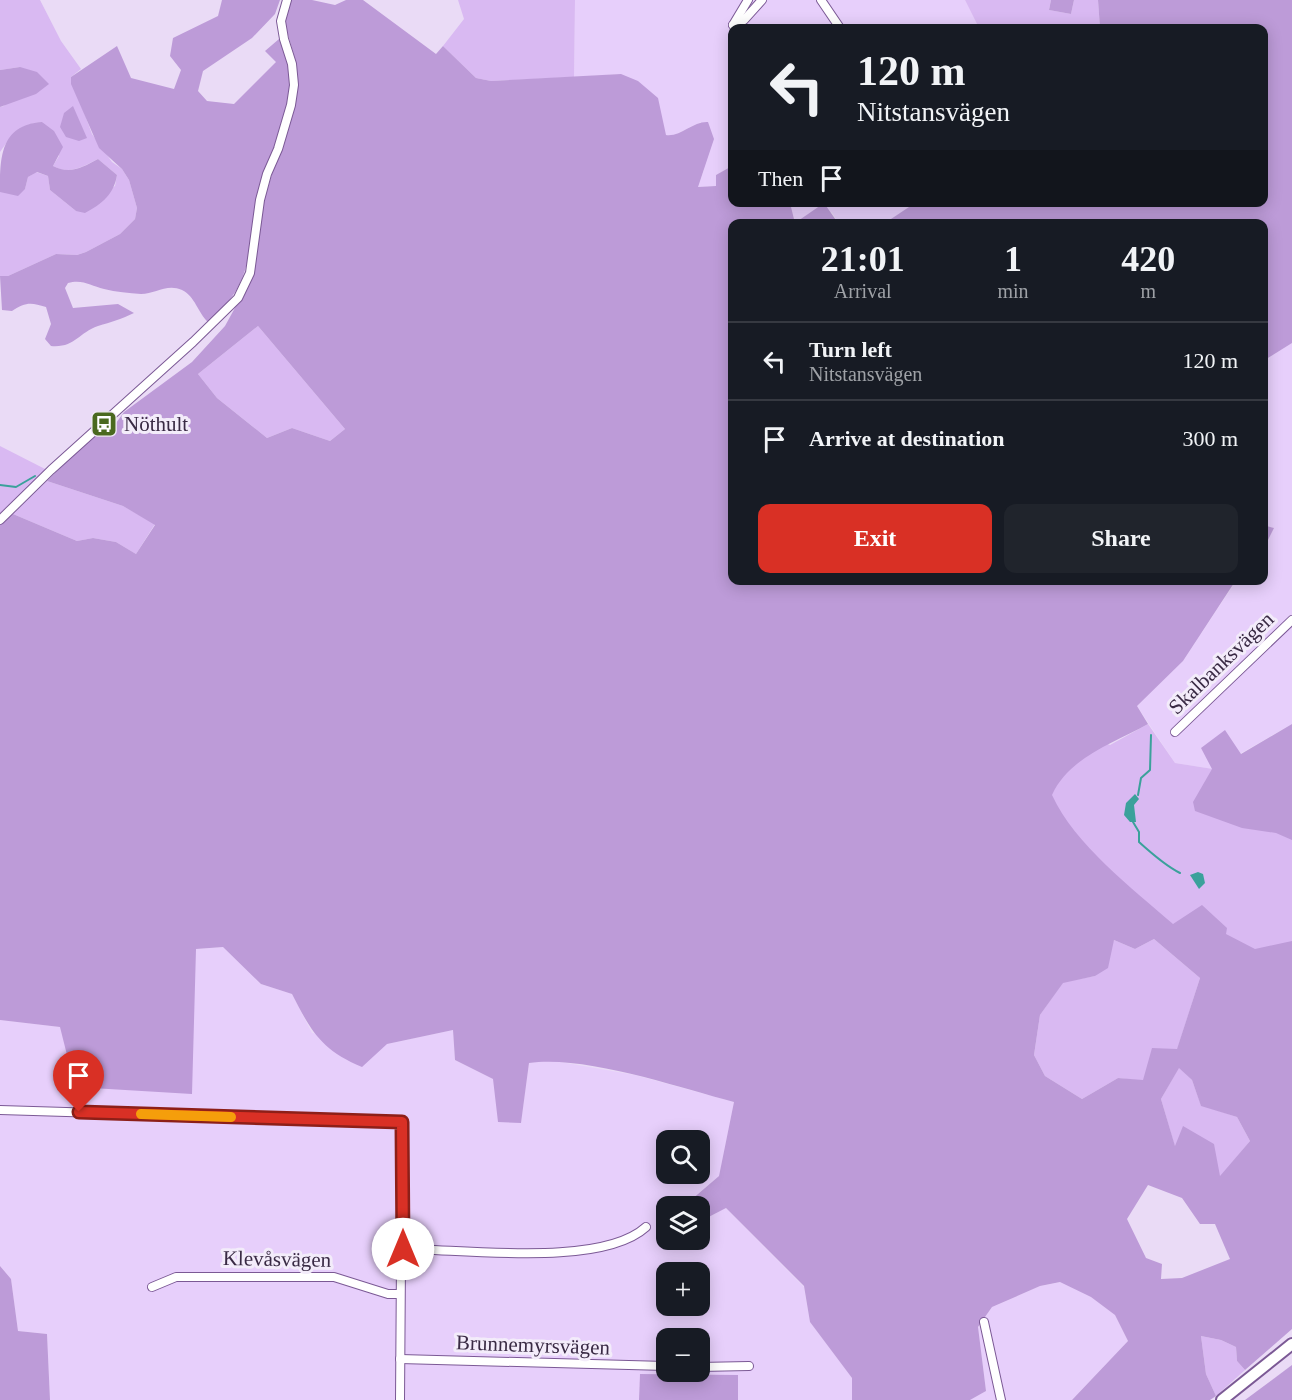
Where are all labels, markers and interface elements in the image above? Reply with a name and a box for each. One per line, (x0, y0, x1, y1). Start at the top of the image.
icon: left (758, 48, 836, 126)
text: 120 m (857, 48, 966, 94)
text: Nitstansvägen (857, 97, 1010, 127)
icon: arrive (815, 162, 848, 195)
text: Then (758, 166, 803, 191)
text: 21:01 (821, 239, 905, 279)
text: 1 (1004, 239, 1022, 279)
text: 420 (1121, 239, 1175, 279)
text: Arrival (834, 280, 892, 302)
text: min (997, 280, 1029, 302)
text: m (1141, 280, 1156, 302)
text: Turn left (809, 337, 892, 362)
icon: left (758, 345, 791, 378)
text: 120 m (1182, 348, 1238, 373)
text: Nitstansvägen (809, 363, 922, 385)
bus stop icon: Nöthult (89, 409, 119, 439)
place label: Nöthult (124, 412, 188, 436)
icon: arrive (758, 423, 791, 456)
text: Arrive at destination (809, 426, 1005, 451)
text: 300 m (1182, 426, 1238, 451)
button: Exit (758, 504, 992, 573)
button: Share (1004, 504, 1238, 573)
street label: Skalbanksvägen (1164, 607, 1279, 719)
pin (53, 1050, 104, 1112)
icon: arrive (62, 1059, 95, 1092)
map controls (656, 1130, 710, 1382)
button: search (656, 1130, 710, 1184)
button: layers (656, 1196, 710, 1250)
position arrow (371, 1217, 435, 1281)
street label: Klevåsvägen (223, 1246, 332, 1272)
button: + (656, 1262, 710, 1316)
button: − (656, 1328, 710, 1382)
street label: Brunnemyrsvägen (456, 1330, 611, 1360)

